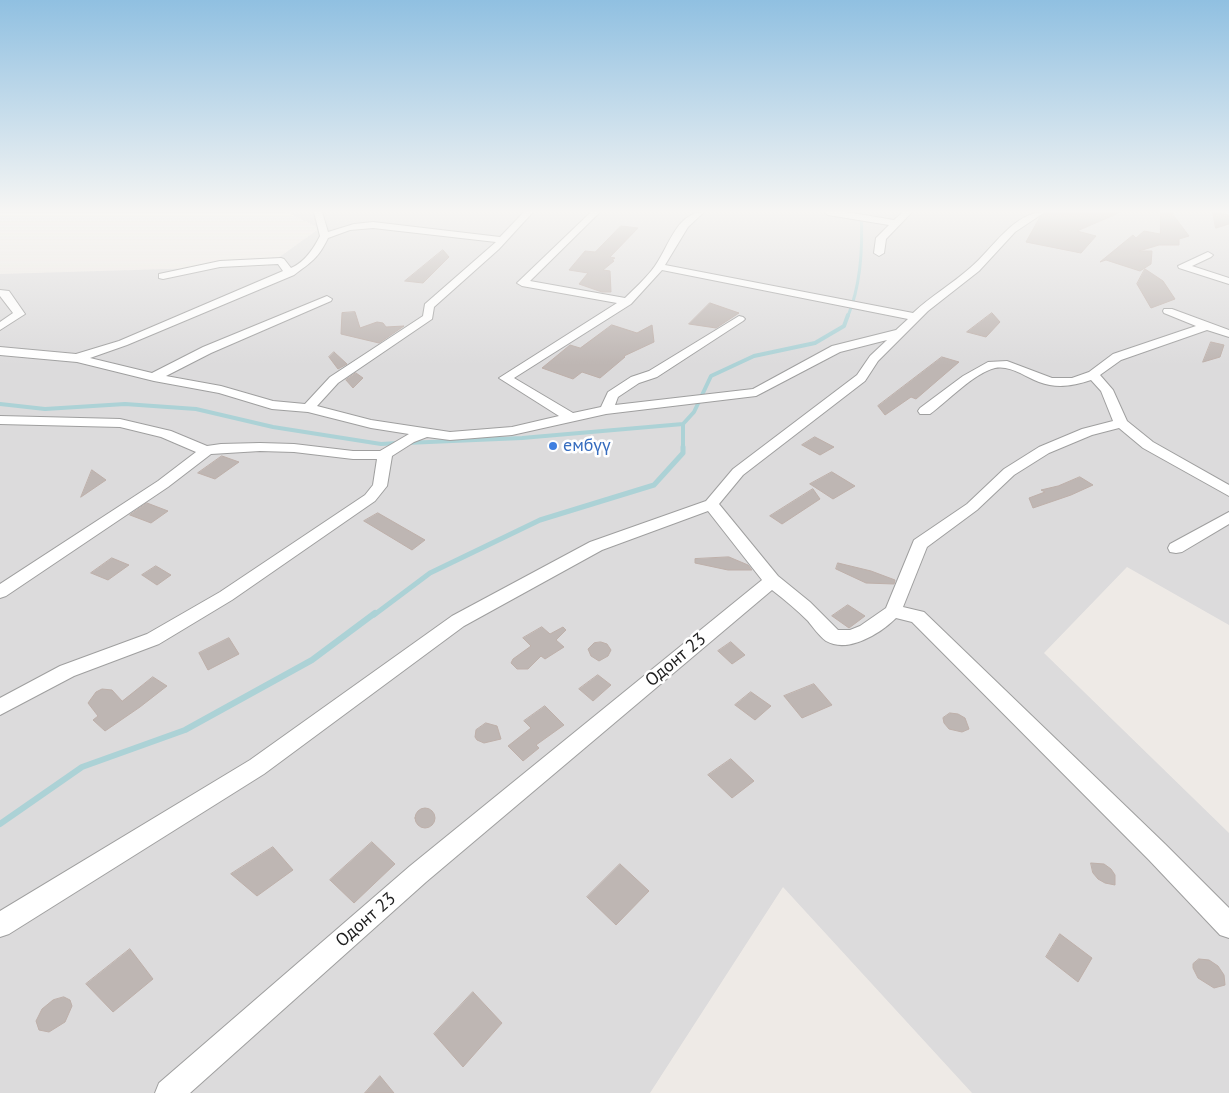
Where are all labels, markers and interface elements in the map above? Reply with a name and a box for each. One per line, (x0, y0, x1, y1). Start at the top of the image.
place label: ембүү (563, 435, 611, 457)
marker: ембүү (547, 440, 559, 452)
street label: Одонт 23 (641, 628, 711, 692)
street label: Одонт 23 (332, 888, 400, 952)

